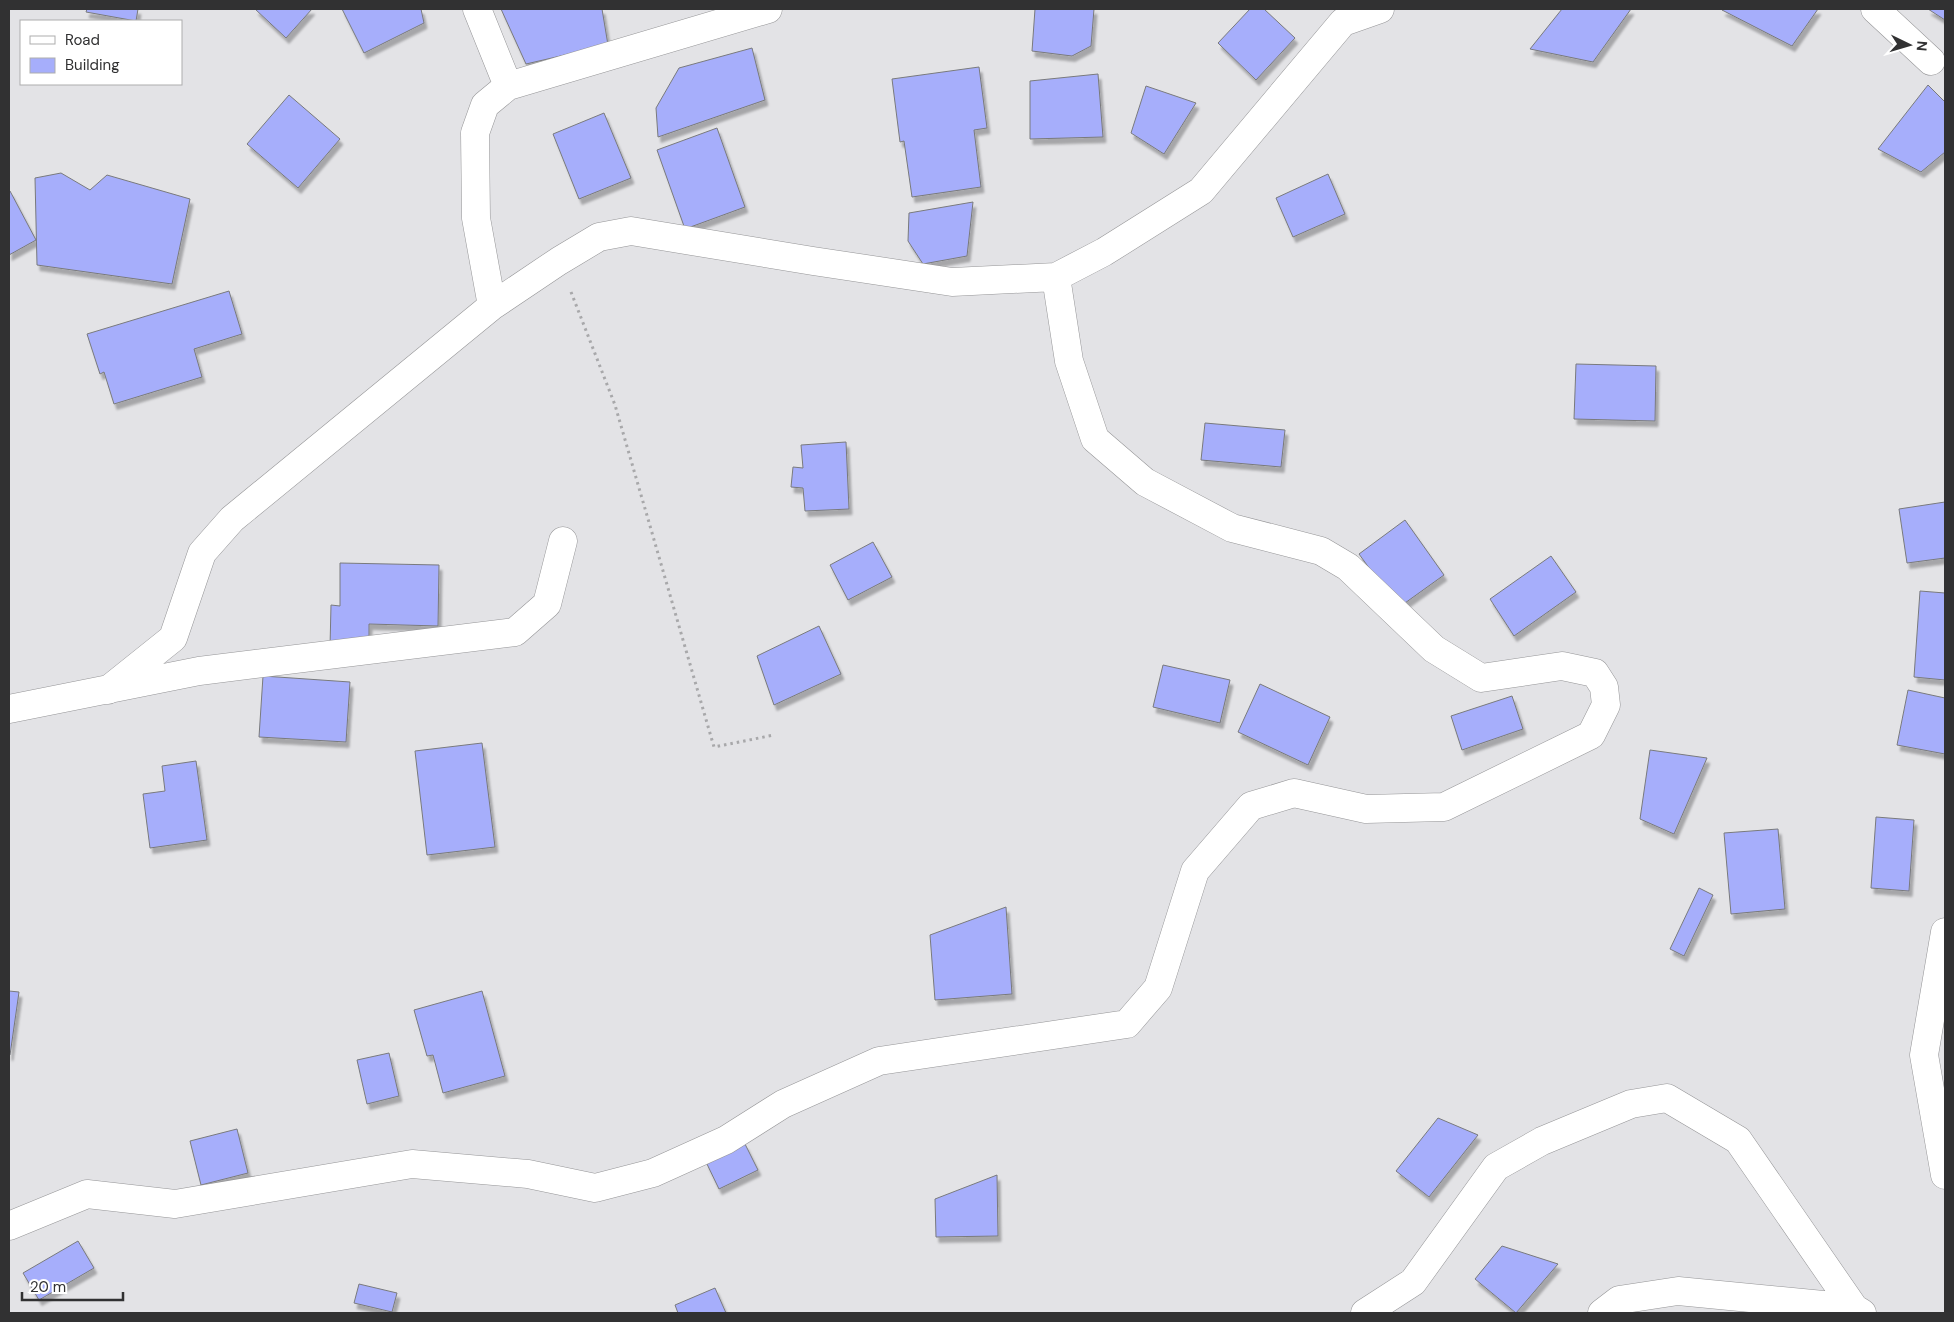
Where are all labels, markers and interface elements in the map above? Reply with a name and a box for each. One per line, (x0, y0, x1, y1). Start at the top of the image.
legend (20, 20, 182, 85)
north arrow (1884, 20, 1934, 70)
text: Road (65, 30, 100, 50)
text: N (1913, 40, 1931, 52)
text: Building (65, 55, 120, 75)
scale bar (22, 1270, 124, 1302)
text: 20 m (30, 1277, 66, 1297)

